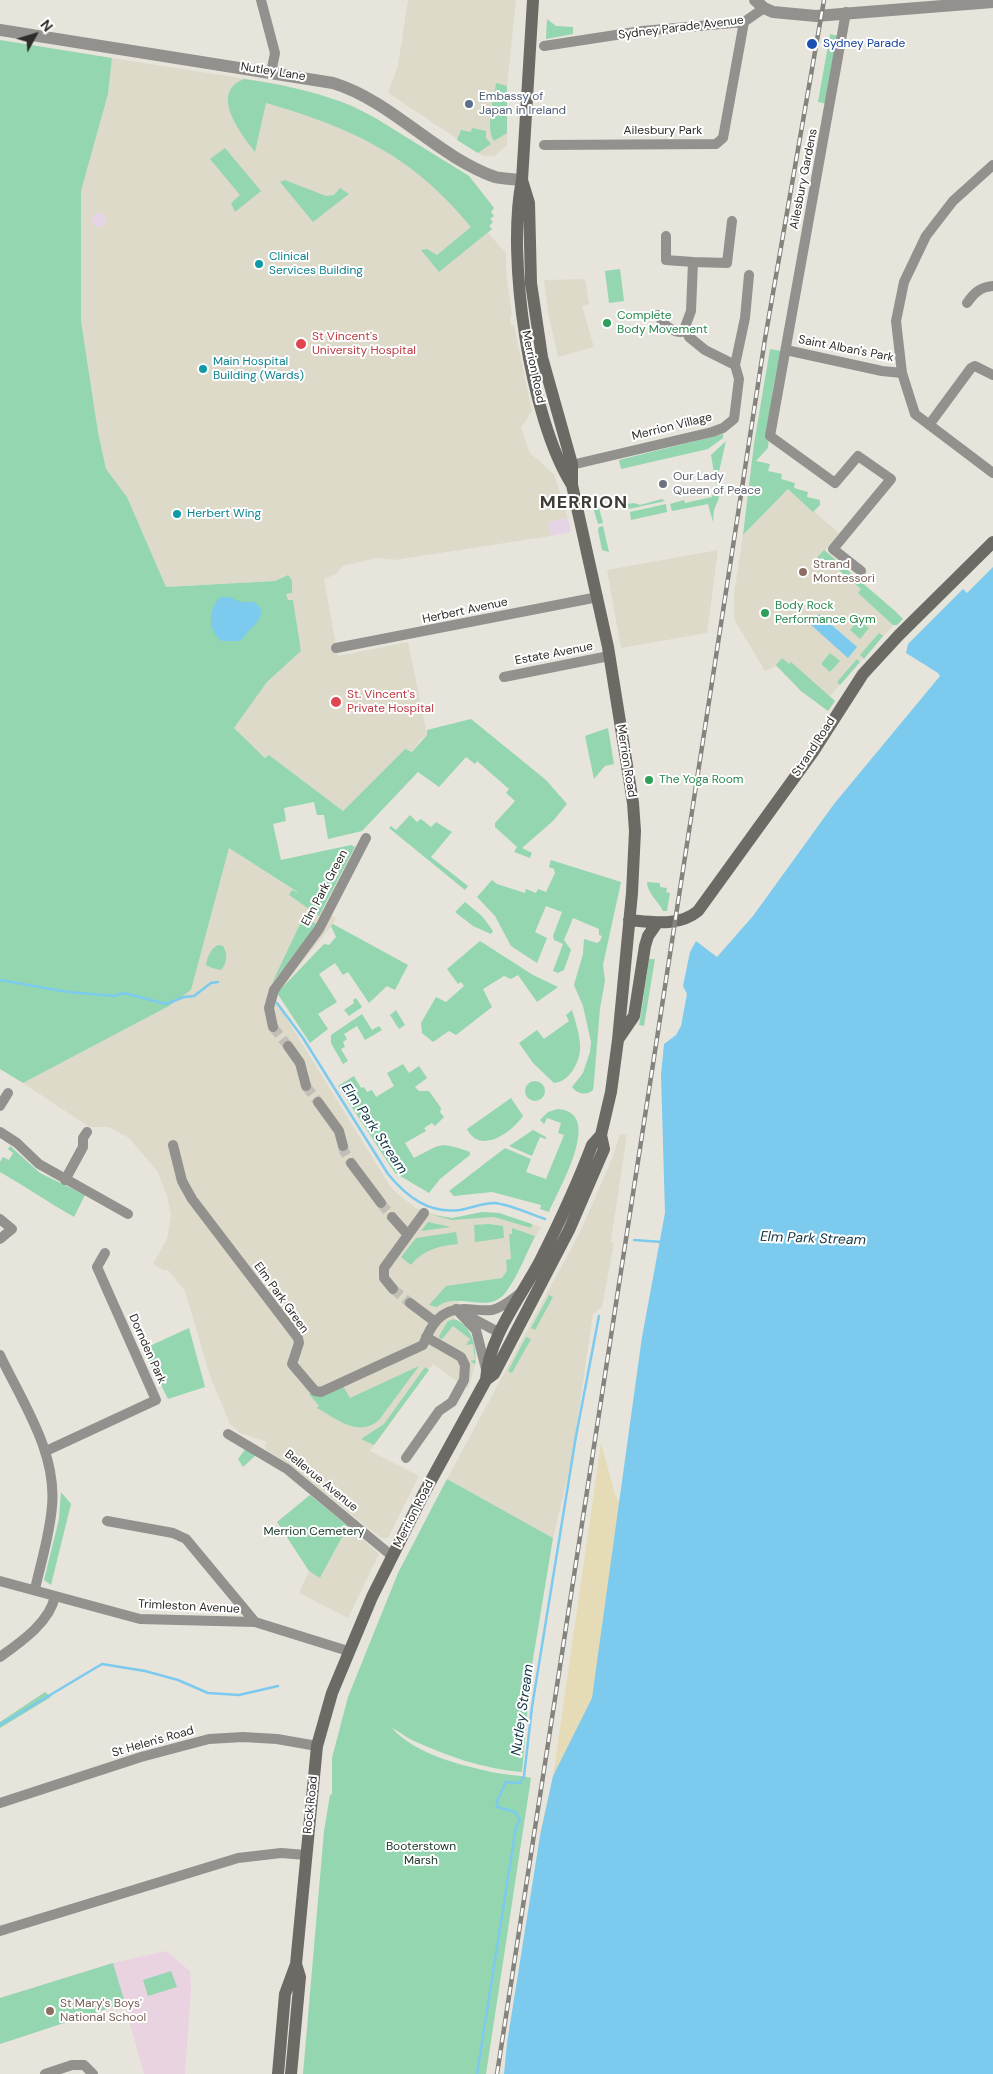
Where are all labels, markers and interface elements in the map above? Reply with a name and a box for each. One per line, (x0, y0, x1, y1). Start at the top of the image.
north arrow (10, 10, 60, 60)
street label: Sydney Parade Avenue (617, 13, 745, 43)
text: N (36, 16, 57, 35)
marker: Sydney Parade (805, 37, 819, 51)
place label: Sydney Parade (823, 37, 905, 51)
street label: Nutley Lane (240, 60, 306, 84)
place label: Embassy of Japan in Ireland (479, 90, 566, 118)
marker: Embassy of Japan in Ireland (463, 98, 475, 110)
street label: Ailesbury Park (624, 124, 702, 138)
street label: Ailesbury Gardens (787, 127, 821, 231)
place label: Clinical Services Building (269, 250, 363, 278)
marker: Clinical Services Building (253, 258, 265, 270)
place label: Complete Body Movement (617, 309, 708, 337)
marker: Complete Body Movement (601, 317, 613, 329)
street label: Merrion Road (518, 329, 548, 405)
place label: St Vincent's University Hospital (312, 330, 416, 358)
street label: Saint Alban's Park (797, 333, 895, 365)
marker: St Vincent's University Hospital (294, 337, 308, 351)
place label: Main Hospital Building (Wards) (213, 355, 304, 383)
marker: Main Hospital Building (Wards) (197, 363, 209, 375)
street label: Merrion Village (631, 410, 713, 444)
place label: Our Lady Queen of Peace (673, 470, 761, 498)
marker: Our Lady Queen of Peace (657, 478, 669, 490)
district label: MERRION (539, 492, 629, 514)
place label: Herbert Wing (187, 507, 261, 521)
marker: Herbert Wing (171, 508, 183, 520)
place label: Strand Montessori (813, 558, 875, 586)
marker: Strand Montessori (797, 566, 809, 578)
street label: Herbert Avenue (421, 595, 509, 627)
place label: Body Rock Performance Gym (775, 599, 876, 627)
marker: Body Rock Performance Gym (759, 607, 771, 619)
street label: Estate Avenue (514, 639, 594, 669)
place label: St. Vincent's Private Hospital (347, 688, 434, 716)
marker: St. Vincent's Private Hospital (329, 695, 343, 709)
street label: Strand Road (789, 714, 839, 780)
street label: Merrion Road (613, 723, 639, 799)
place label: The Yoga Room (659, 773, 744, 787)
marker: The Yoga Room (643, 774, 655, 786)
street label: Elm Park Green (299, 848, 351, 928)
water label: Elm Park Stream (337, 1080, 411, 1178)
water label: Elm Park Stream (760, 1229, 866, 1249)
street label: Elm Park Green (250, 1260, 312, 1336)
street label: Dornden Park (125, 1312, 169, 1386)
street label: Bellevue Avenue (282, 1447, 360, 1515)
street label: Merrion Road (391, 1478, 437, 1550)
park label: Merrion Cemetery (263, 1525, 365, 1539)
street label: Trimleston Avenue (138, 1597, 240, 1617)
water label: Nutley Stream (508, 1663, 538, 1757)
street label: St Helen's Road (110, 1723, 196, 1761)
street label: Rock Road (301, 1775, 321, 1835)
park label: Booterstown Marsh (386, 1840, 456, 1868)
place label: St Mary's Boys' National School (60, 1997, 146, 2025)
marker: St Mary's Boys' National School (44, 2005, 56, 2017)

